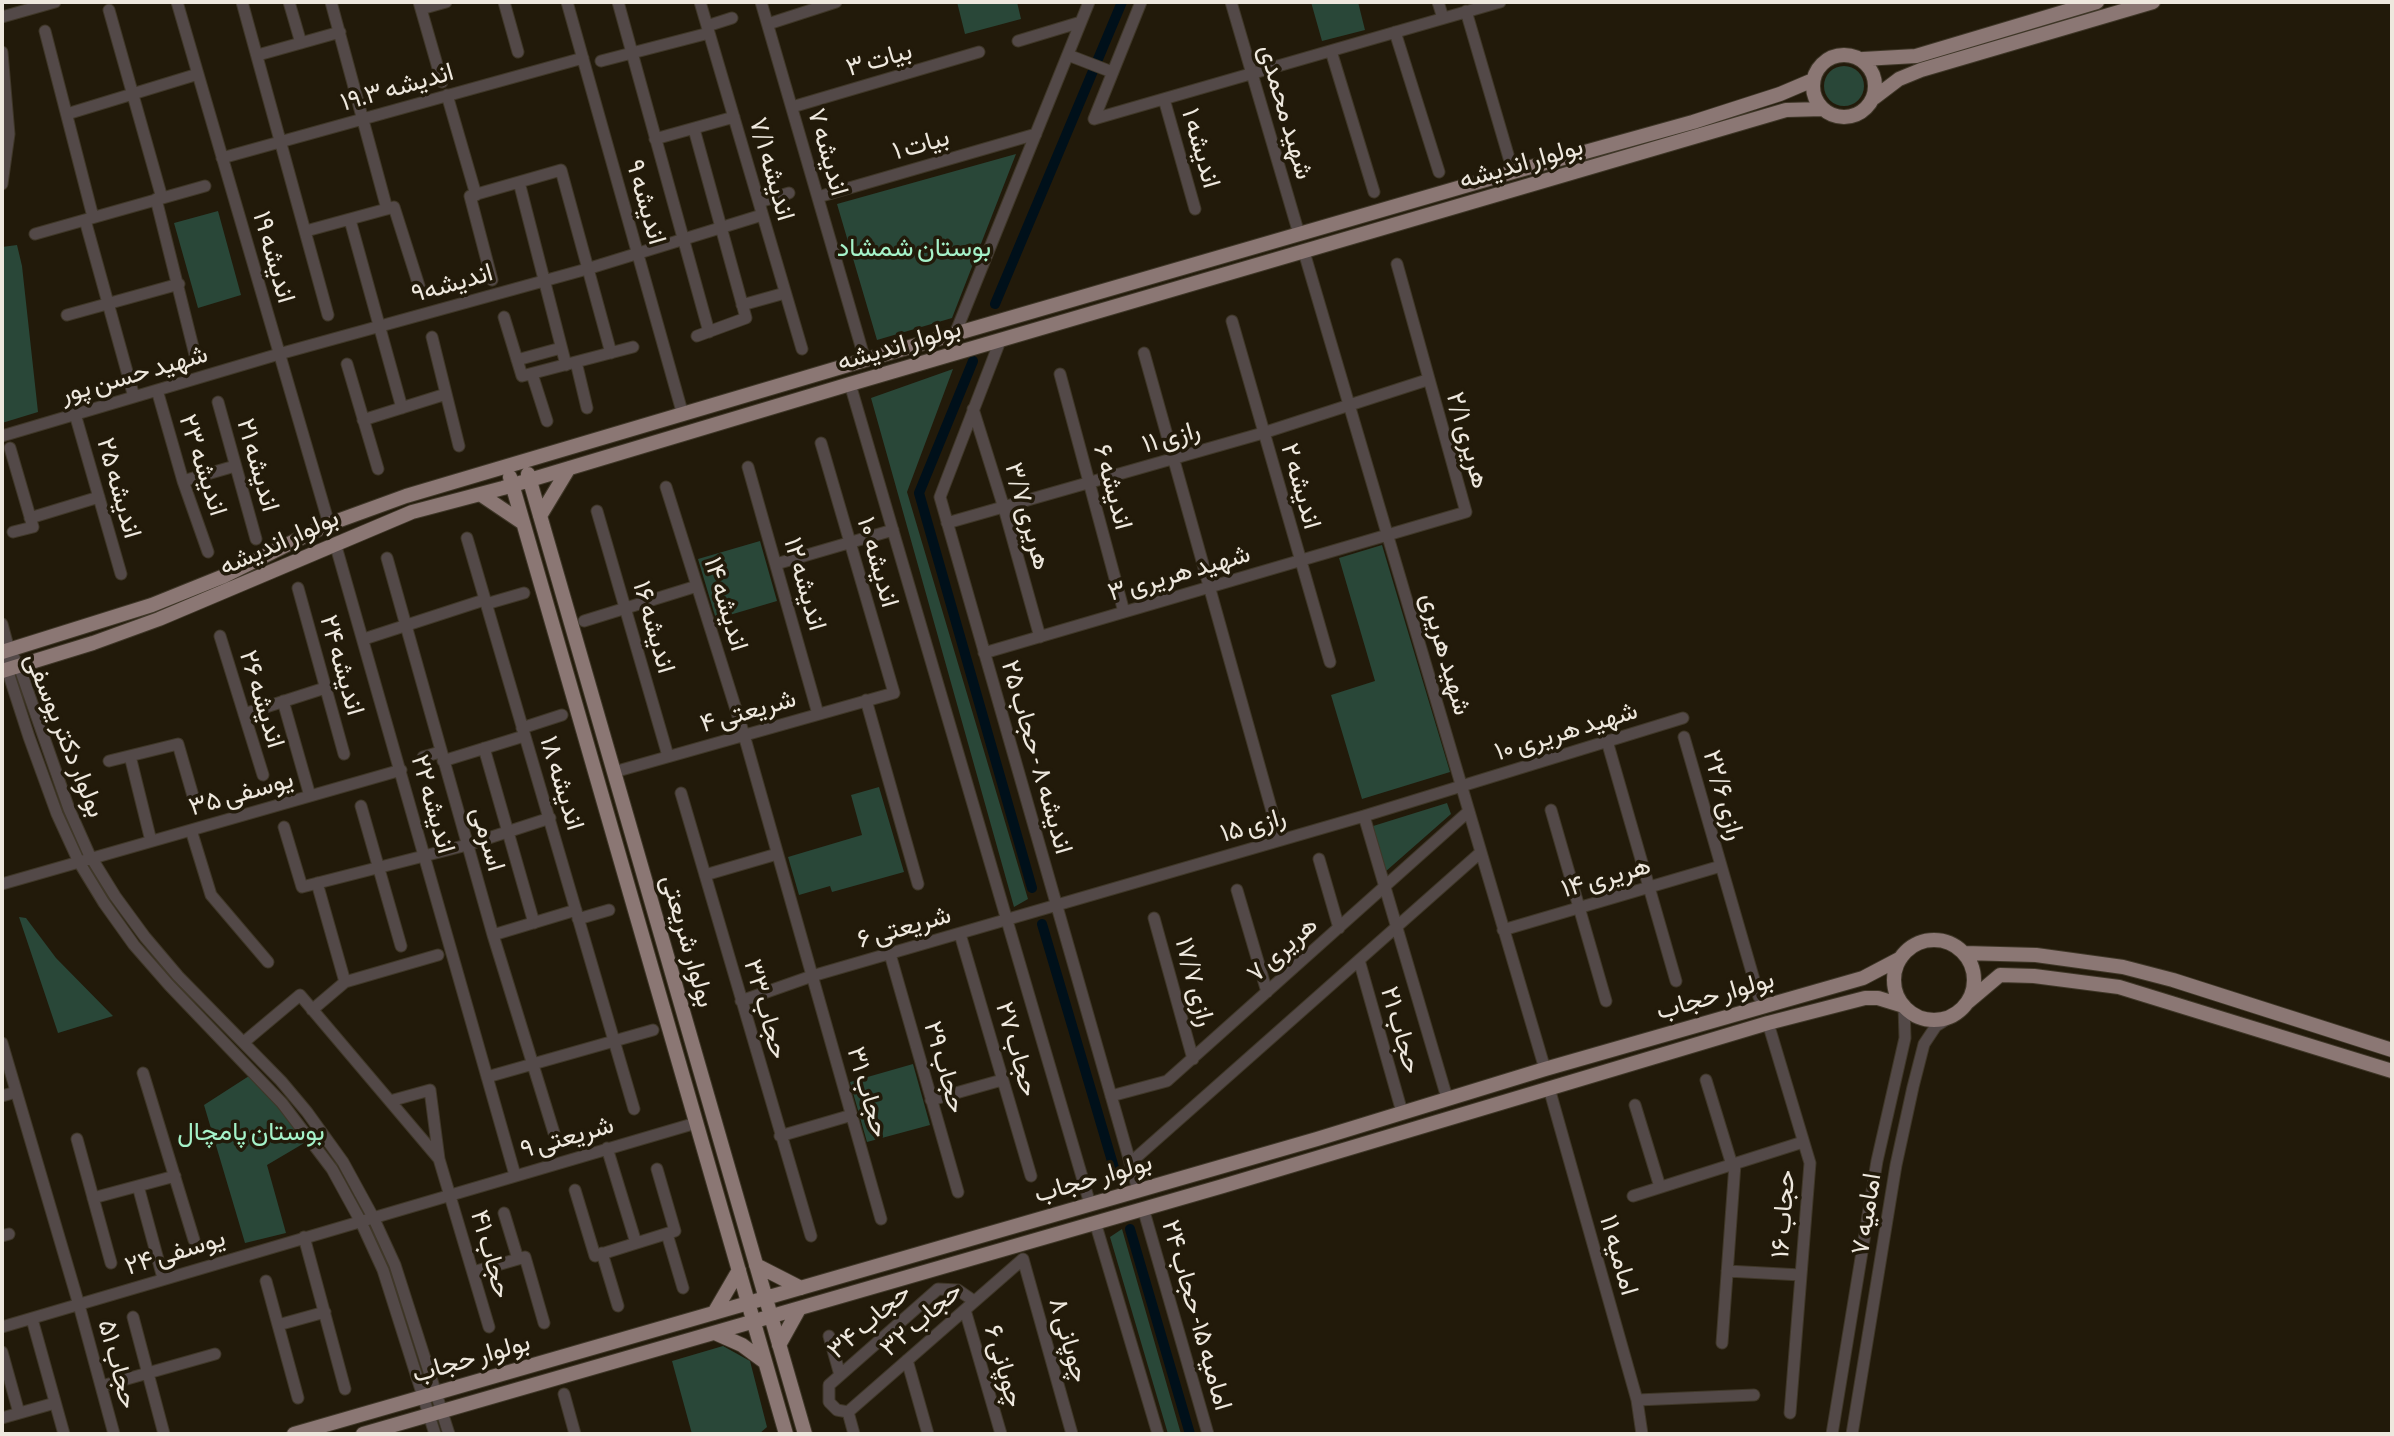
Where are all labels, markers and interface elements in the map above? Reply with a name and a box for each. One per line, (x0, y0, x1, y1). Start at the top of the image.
street label: بیات ۳ (842, 35, 916, 83)
street label: شهید محمدی (1252, 41, 1320, 183)
street label: اندیشه ۱۹.۳ (337, 56, 457, 118)
street label: اندیشه ۱ (1175, 104, 1227, 192)
street label: اندیشه ۷ (801, 105, 855, 199)
street label: اندیشه ۷/۱ (742, 114, 802, 224)
street label: بیات ۱ (889, 121, 953, 167)
street label: بولوار اندیشه (1455, 130, 1587, 196)
street label: اندیشه ۹ (619, 156, 673, 248)
street label: اندیشه ۱۹ (246, 207, 302, 307)
park label: بوستان شمشاد (837, 232, 991, 264)
street label: اندیشه۹ (408, 257, 496, 309)
street label: بولوار اندیشه (833, 312, 965, 378)
street label: شهید حسن پور (57, 338, 211, 410)
street label: هریری ۲/۱ (1439, 388, 1497, 492)
street label: اندیشه ۲۳ (172, 410, 234, 520)
street label: رازی ۱۱ (1138, 414, 1204, 460)
street label: اندیشه ۲۱ (230, 415, 286, 515)
street label: اندیشه ۲۵ (90, 434, 148, 542)
street label: اندیشه ۲ (1274, 439, 1328, 533)
street label: اندیشه ۶ (1087, 441, 1139, 533)
street label: هریری ۳/۷ (998, 459, 1058, 573)
street label: بولوار اندیشه (214, 502, 344, 582)
street label: اندیشه ۱۰ (850, 513, 906, 611)
street label: اندیشه ۱۲ (777, 534, 833, 634)
street label: شهید هریری ۳ (1104, 538, 1254, 608)
street label: اندیشه ۱۴ (697, 553, 755, 655)
street label: اندیشه ۱۶ (626, 577, 682, 677)
street label: شهید هریری (1414, 589, 1478, 719)
street label: اندیشه ۲۴ (313, 611, 371, 719)
street label: اندیشه ۲۶ (232, 646, 292, 752)
street label: بولوار دکتر یوسفی (18, 648, 112, 822)
street label: اندیشه ۸ - حجاب ۲۵ (994, 656, 1080, 858)
street label: شریعتی ۴ (697, 682, 799, 740)
street label: شهید هریری ۱۰ (1491, 694, 1641, 768)
street label: اندیشه ۱۸ (533, 732, 591, 834)
street label: رازی ۲۲/۶ (1696, 746, 1752, 844)
street label: اندیشه ۲۲ (404, 751, 462, 857)
street label: یوسفی ۳۵ (185, 763, 297, 823)
street label: رازی ۱۵ (1217, 801, 1289, 849)
street label: اسرمی (464, 803, 512, 875)
street label: هریری ۱۴ (1558, 849, 1654, 905)
street label: بولوار شریعتی (654, 871, 722, 1011)
street label: شریعتی ۶ (854, 899, 954, 955)
street label: هریری ۷ (1240, 909, 1324, 989)
street label: رازی ۱۷/۷ (1168, 934, 1222, 1030)
street label: حجاب ۳۳ (737, 955, 795, 1063)
street label: بولوار حجاب (1652, 963, 1778, 1027)
street label: حجاب ۲۱ (1374, 983, 1428, 1077)
street label: حجاب ۲۷ (989, 998, 1045, 1100)
street label: حجاب ۲۹ (917, 1017, 973, 1117)
street label: حجاب ۳۱ (840, 1043, 896, 1141)
street label: شریعتی ۹ (517, 1109, 617, 1165)
park label: بوستان پامچال (177, 1116, 325, 1148)
street label: بولوار حجاب (1030, 1146, 1156, 1210)
street label: حجاب ۱۶ (1764, 1169, 1802, 1259)
street label: امامیه ۷ (1844, 1171, 1888, 1257)
street label: حجاب ۴۱ (464, 1206, 518, 1302)
street label: امامیه ۱۱ (1593, 1211, 1645, 1299)
street label: امامیه ۱۵- حجاب ۲۴ (1155, 1216, 1239, 1414)
street label: یوسفی ۲۴ (121, 1222, 229, 1282)
street label: حجاب ۳۲ (873, 1275, 969, 1363)
street label: حجاب ۳۴ (821, 1276, 917, 1366)
street label: چوپانی ۸ (1042, 1294, 1096, 1386)
street label: حجاب ۵۱ (91, 1316, 145, 1412)
street label: چوپانی ۶ (977, 1321, 1031, 1411)
street label: بولوار حجاب (408, 1326, 534, 1390)

